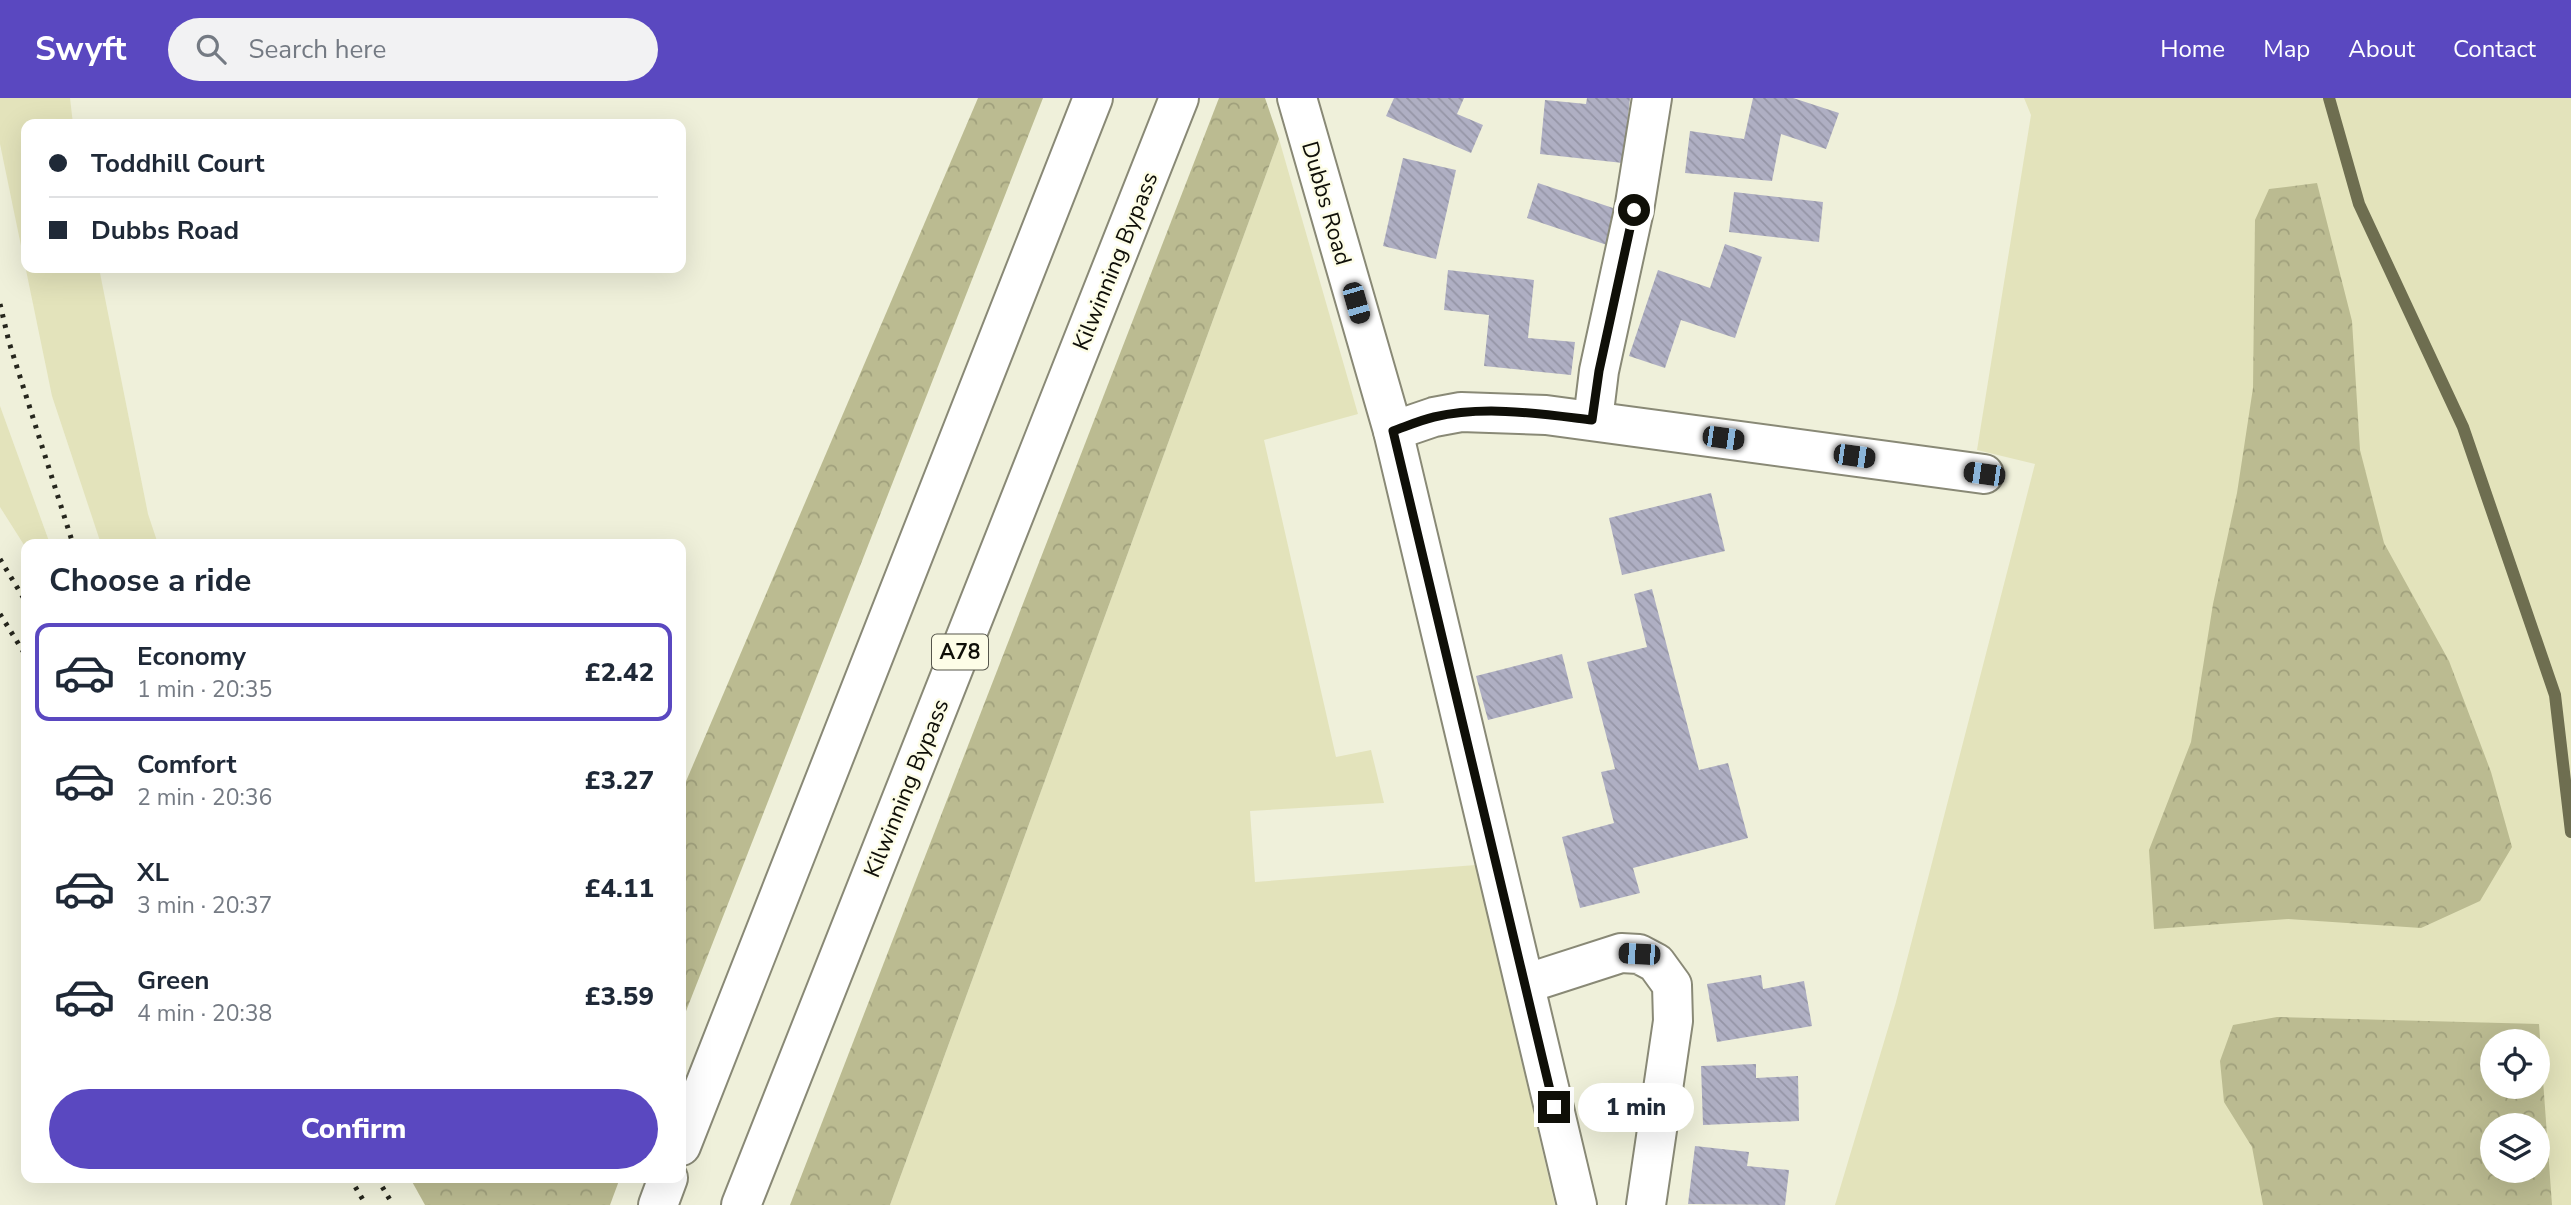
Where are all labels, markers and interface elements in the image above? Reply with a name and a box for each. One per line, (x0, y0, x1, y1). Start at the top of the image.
search box (168, 18, 658, 81)
text: Swyft (35, 27, 126, 72)
icon: search (192, 30, 230, 68)
text: Search here (248, 32, 386, 67)
text: Home (2160, 33, 2225, 65)
text: Map (2263, 33, 2310, 65)
text: About (2348, 33, 2415, 65)
text: Contact (2453, 33, 2536, 65)
street label: Dubbs Road (1294, 138, 1359, 269)
text: Toddhill Court (91, 146, 264, 181)
street label: Kilwinning Bypass (1066, 167, 1165, 355)
route start (1618, 194, 1650, 226)
text: Dubbs Road (91, 213, 239, 248)
car (1341, 280, 1372, 326)
car (1701, 425, 1746, 451)
car (1832, 443, 1877, 469)
car (1962, 461, 2007, 487)
text: Choose a ride (49, 559, 251, 602)
road number: A78 (932, 634, 988, 670)
text: Economy (137, 639, 246, 674)
icon: car (53, 641, 116, 704)
text: £2.42 (585, 655, 654, 690)
text: 1 min · 20:35 (137, 674, 272, 705)
street label: Kilwinning Bypass (857, 694, 956, 882)
text: Comfort (137, 747, 237, 782)
icon: car (53, 749, 116, 812)
text: £3.27 (585, 763, 654, 798)
text: 2 min · 20:36 (137, 782, 272, 813)
text: XL (137, 855, 169, 890)
icon: car (53, 857, 116, 920)
text: £4.11 (585, 871, 654, 906)
text: 3 min · 20:37 (137, 890, 272, 921)
car (1618, 942, 1661, 966)
text: Green (137, 963, 210, 998)
icon: car (53, 965, 116, 1028)
text: £3.59 (585, 979, 654, 1014)
text: 4 min · 20:38 (137, 998, 272, 1029)
map controls (2480, 1029, 2550, 1183)
button: locate (2480, 1029, 2550, 1099)
callout: 1 min (1578, 1082, 1694, 1132)
button: Confirm (49, 1089, 658, 1169)
route end (1538, 1091, 1570, 1123)
text: 1 min (1606, 1092, 1666, 1123)
button: layers (2480, 1113, 2550, 1183)

